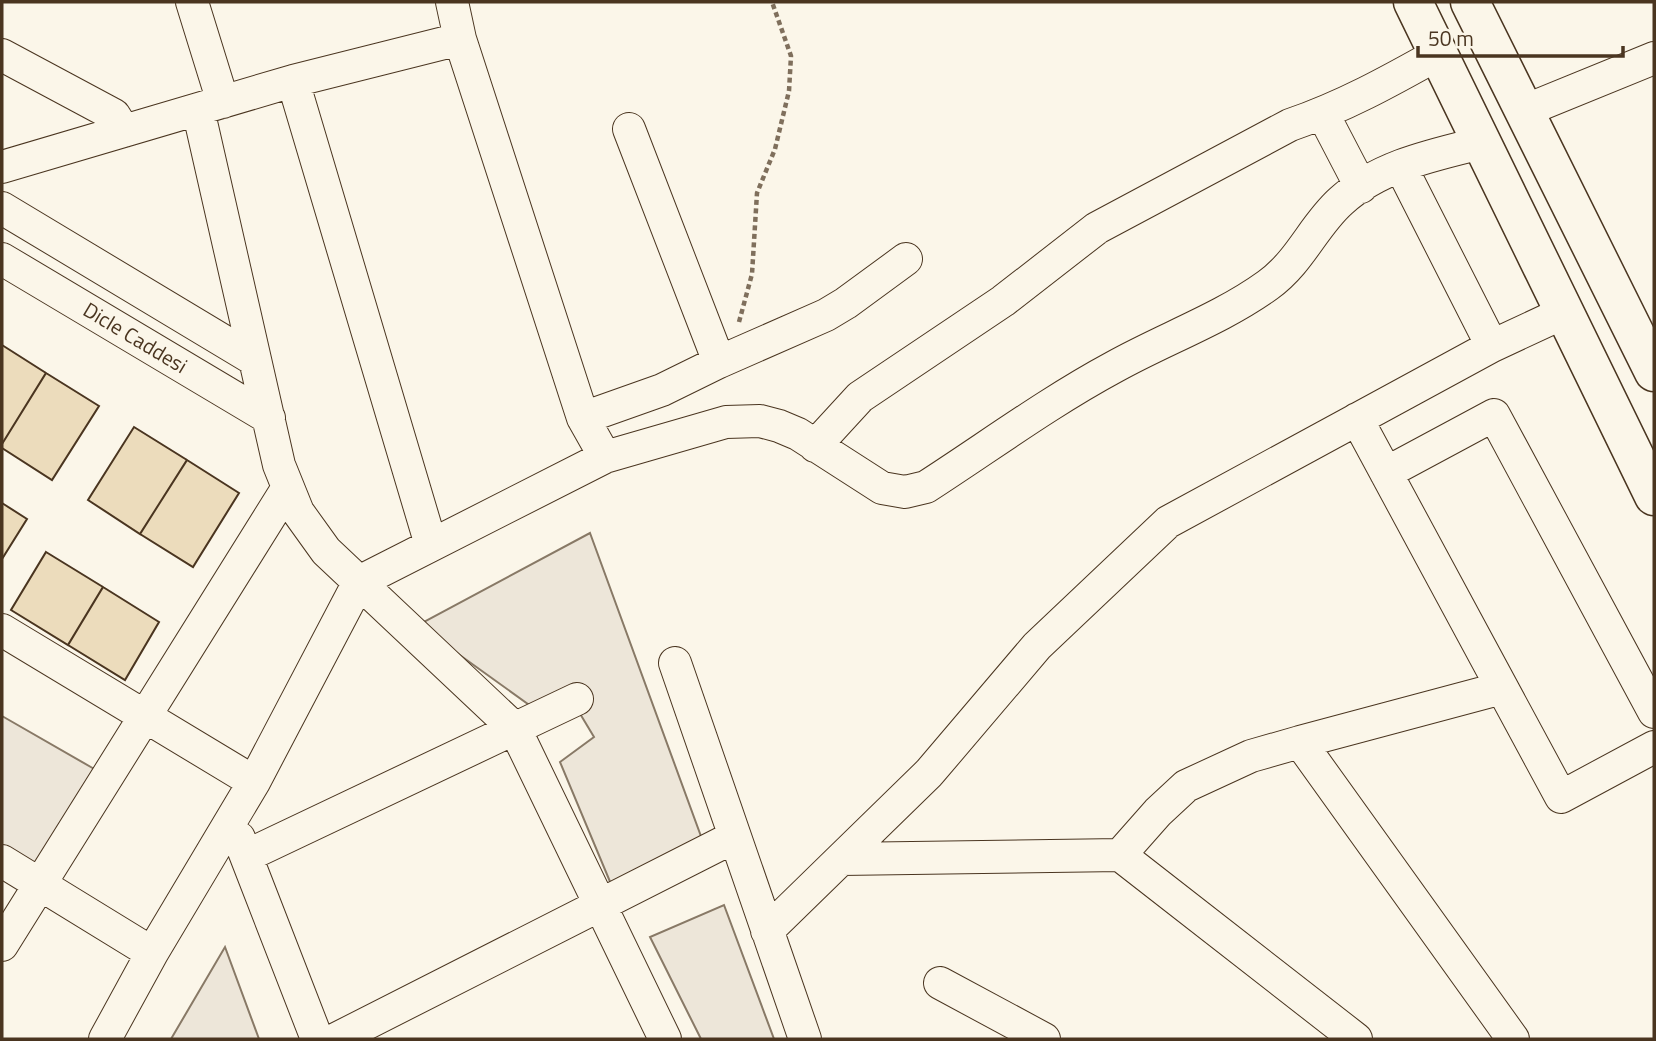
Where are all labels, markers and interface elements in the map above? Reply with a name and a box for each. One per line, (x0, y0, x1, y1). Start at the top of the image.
scale bar (1418, 14, 1623, 58)
text: 50 m (1428, 22, 1474, 54)
street label: Dicle Caddesi (77, 293, 194, 381)

